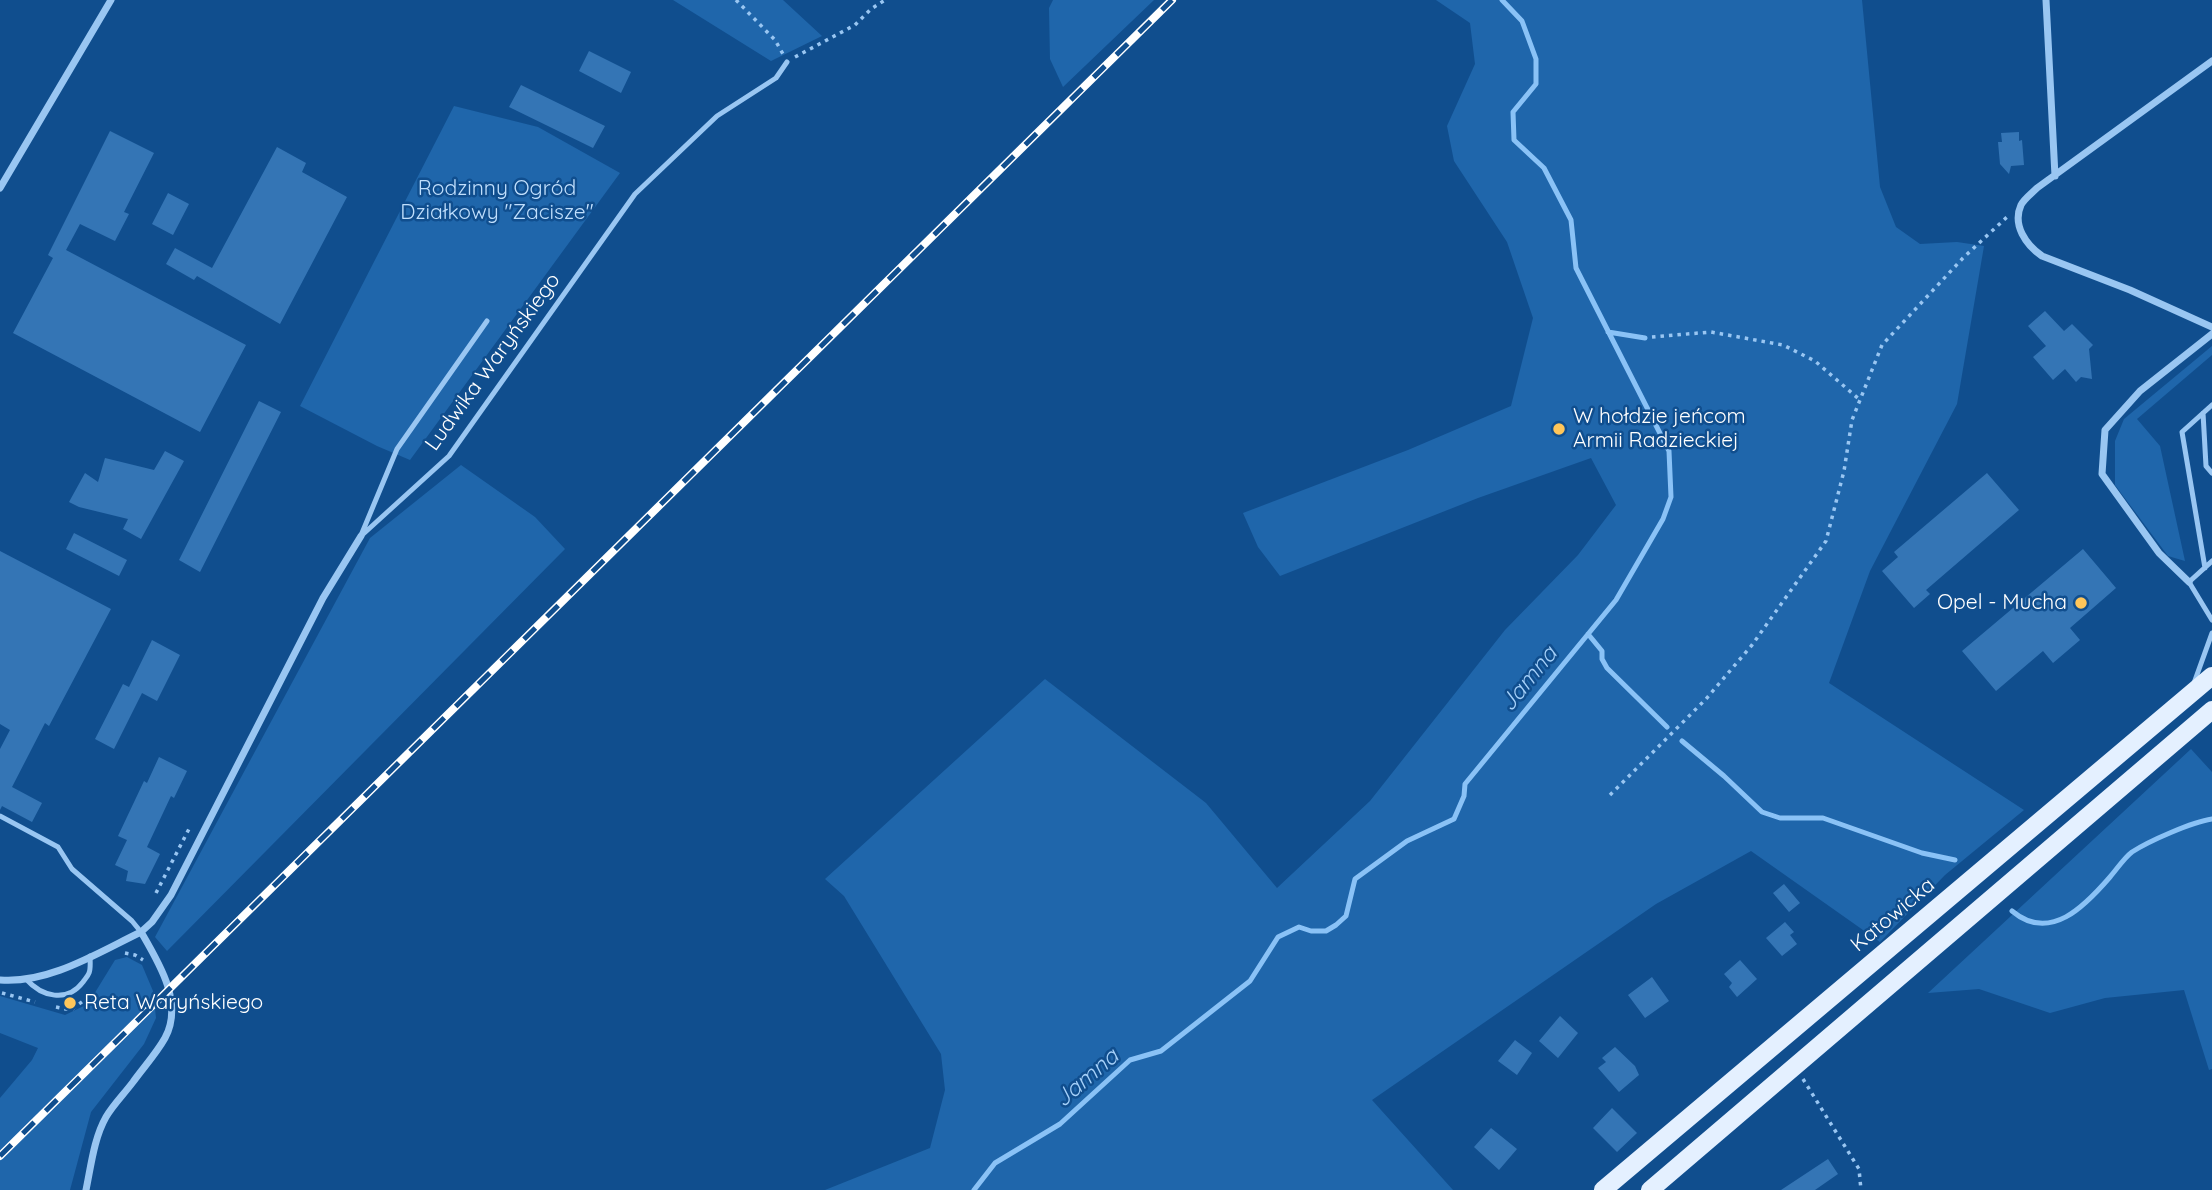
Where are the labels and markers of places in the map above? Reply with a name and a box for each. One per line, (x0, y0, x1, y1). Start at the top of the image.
place label: W hołdzie jeńcom Armii Radzieckiej (1573, 404, 1746, 454)
marker: W hołdzie jeńcom Armii Radzieckiej (1551, 421, 1567, 437)
place label: Opel - Mucha (1937, 590, 2067, 616)
marker: Opel - Mucha (2073, 595, 2089, 611)
place label: Reta Waryńskiego (84, 990, 263, 1016)
marker: Reta Waryńskiego (62, 995, 78, 1011)

